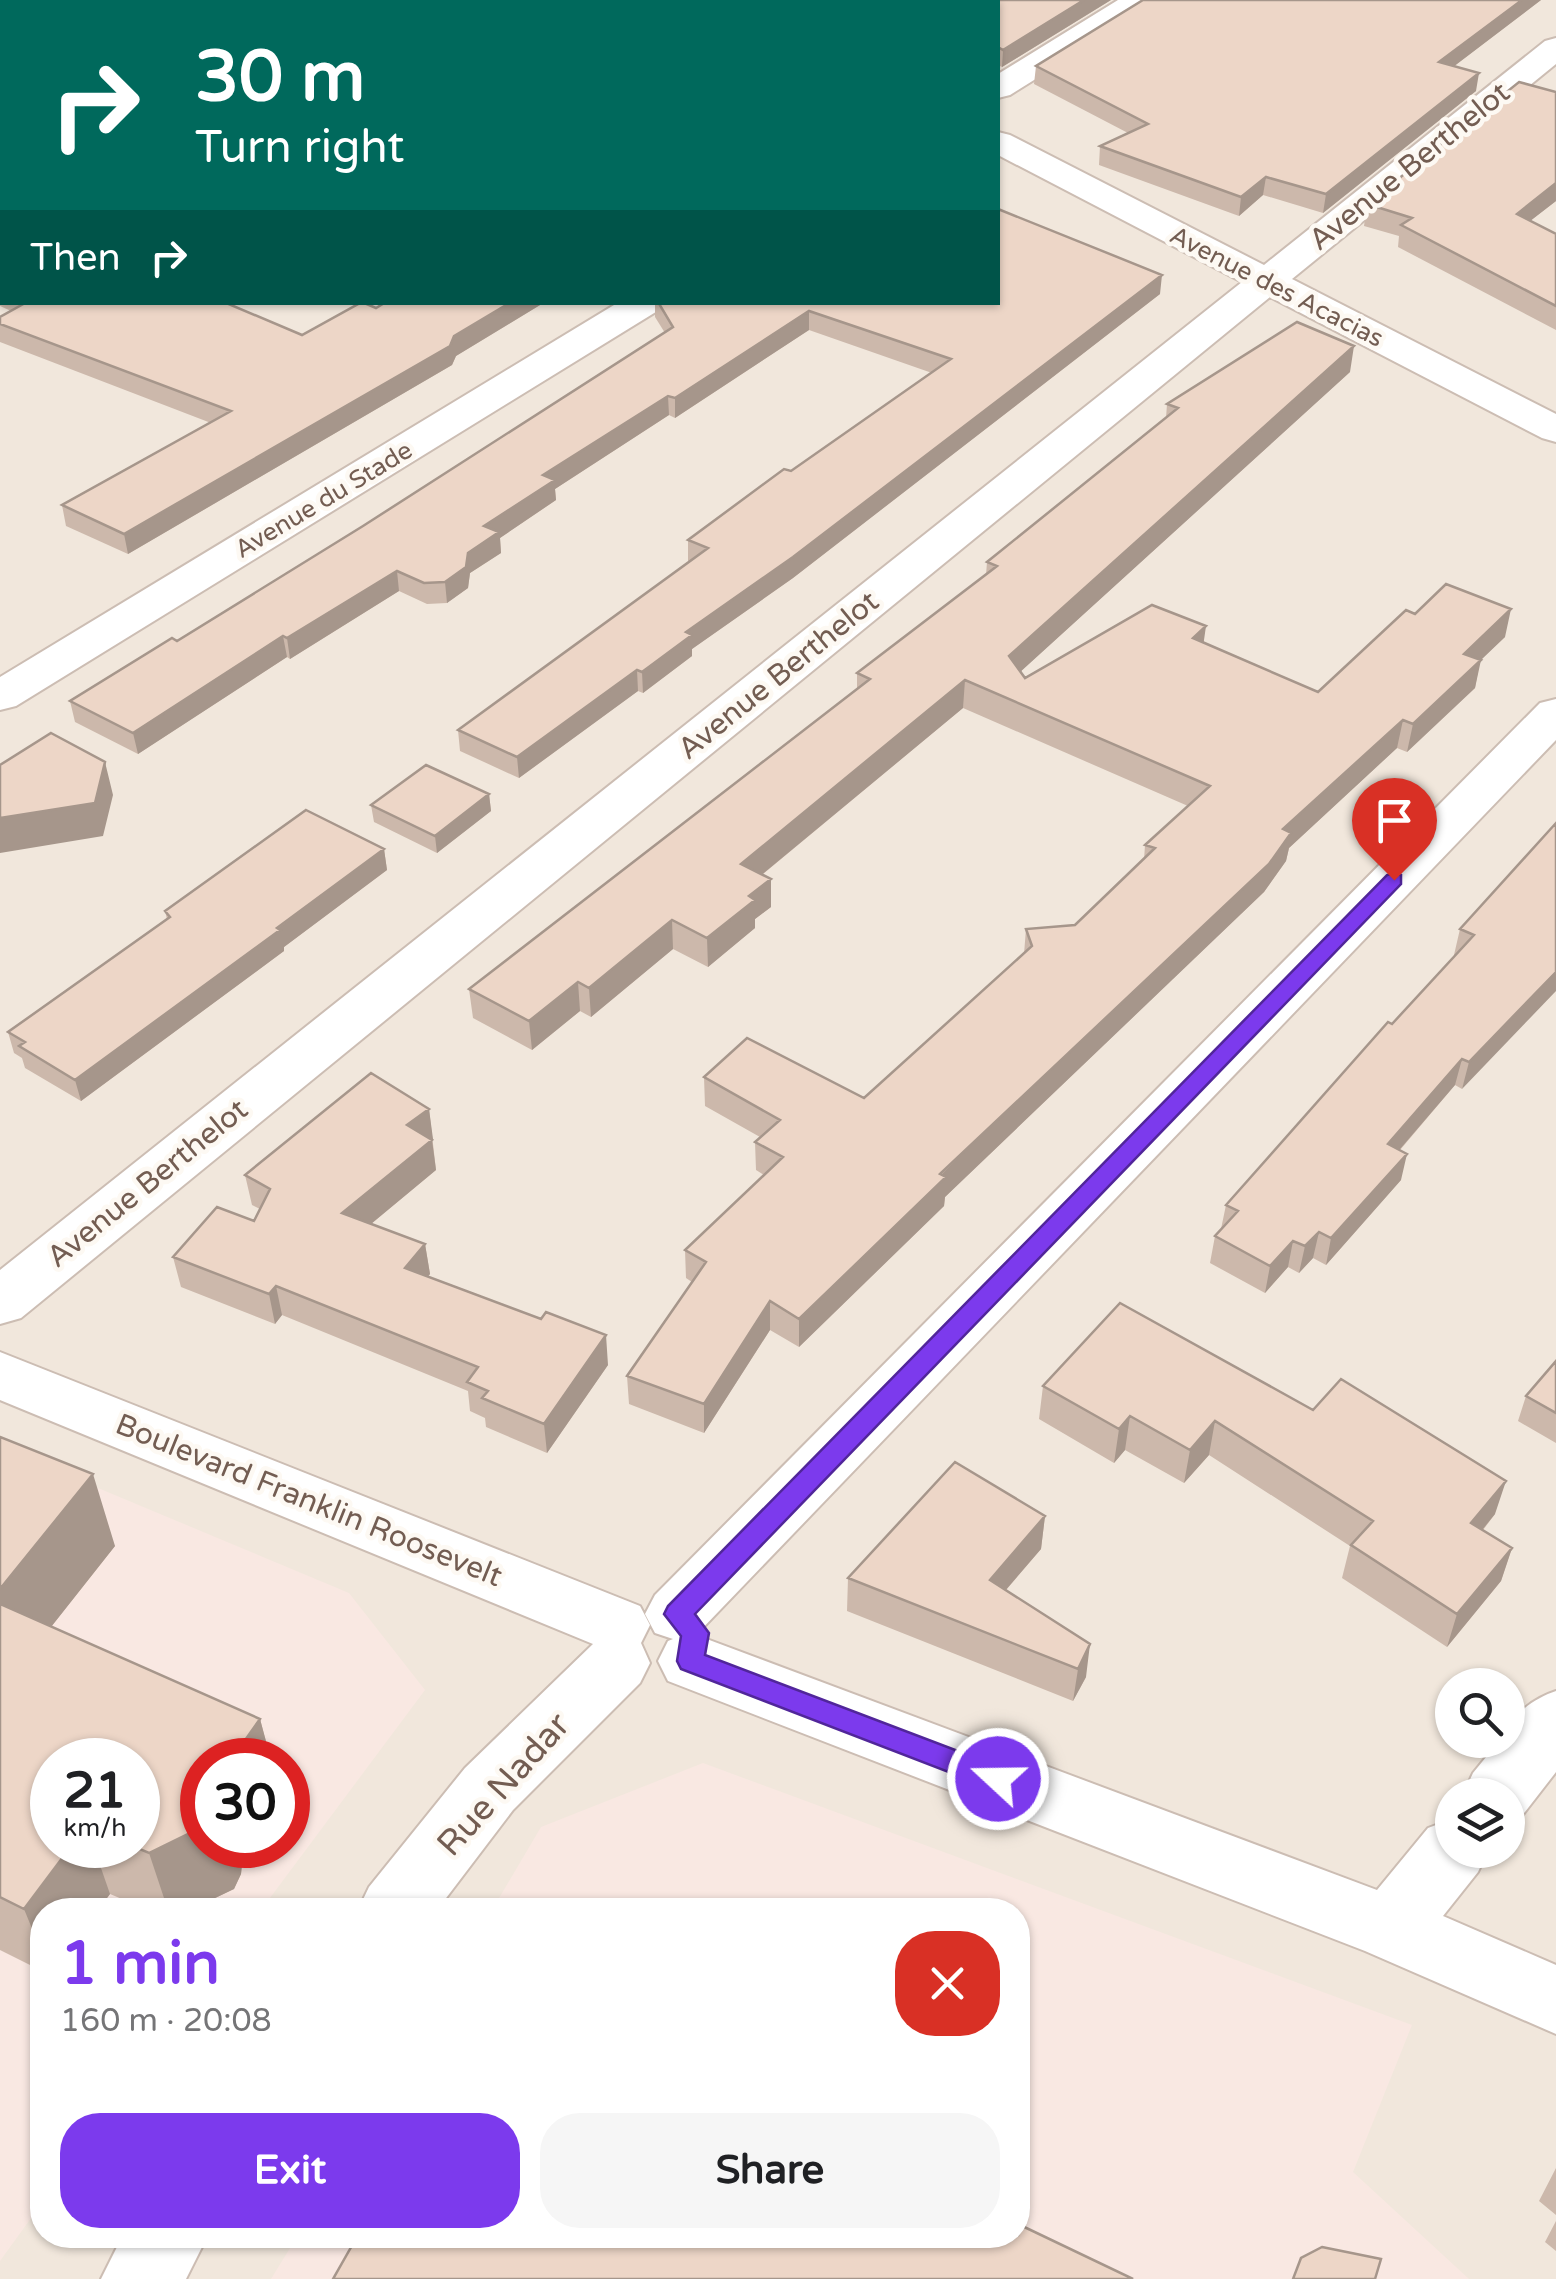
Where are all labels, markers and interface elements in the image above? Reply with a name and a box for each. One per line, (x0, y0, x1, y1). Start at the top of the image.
text: 30 m (195, 36, 365, 120)
icon: right (30, 40, 160, 170)
street label: Avenue Berthelot (1301, 74, 1517, 259)
text: Turn right (195, 121, 404, 175)
street label: Avenue des Acacias (1165, 220, 1388, 354)
icon: right (141, 230, 196, 285)
text: Then (30, 235, 121, 281)
street label: Avenue du Stade (229, 435, 418, 565)
street label: Avenue Berthelot (670, 583, 886, 768)
pin (1352, 778, 1437, 881)
icon: arrive (1367, 793, 1422, 848)
street label: Avenue Berthelot (39, 1091, 255, 1276)
street label: Boulevard Franklin Roosevelt (110, 1406, 508, 1595)
map controls (1435, 1668, 1525, 1868)
button: search (1435, 1668, 1525, 1758)
street label: Rue Nadar (429, 1704, 579, 1865)
position arrow (946, 1727, 1050, 1831)
speed limit sign: 30 (180, 1738, 310, 1868)
text: 21 (64, 1761, 126, 1821)
button: layers (1435, 1778, 1525, 1868)
text: km/h (64, 1813, 126, 1843)
text: 1 min (60, 1928, 220, 2000)
button: close (895, 1931, 1000, 2036)
text: 160 m · 20:08 (60, 2002, 272, 2040)
button: Exit (60, 2113, 520, 2228)
button: Share (540, 2113, 1000, 2228)

